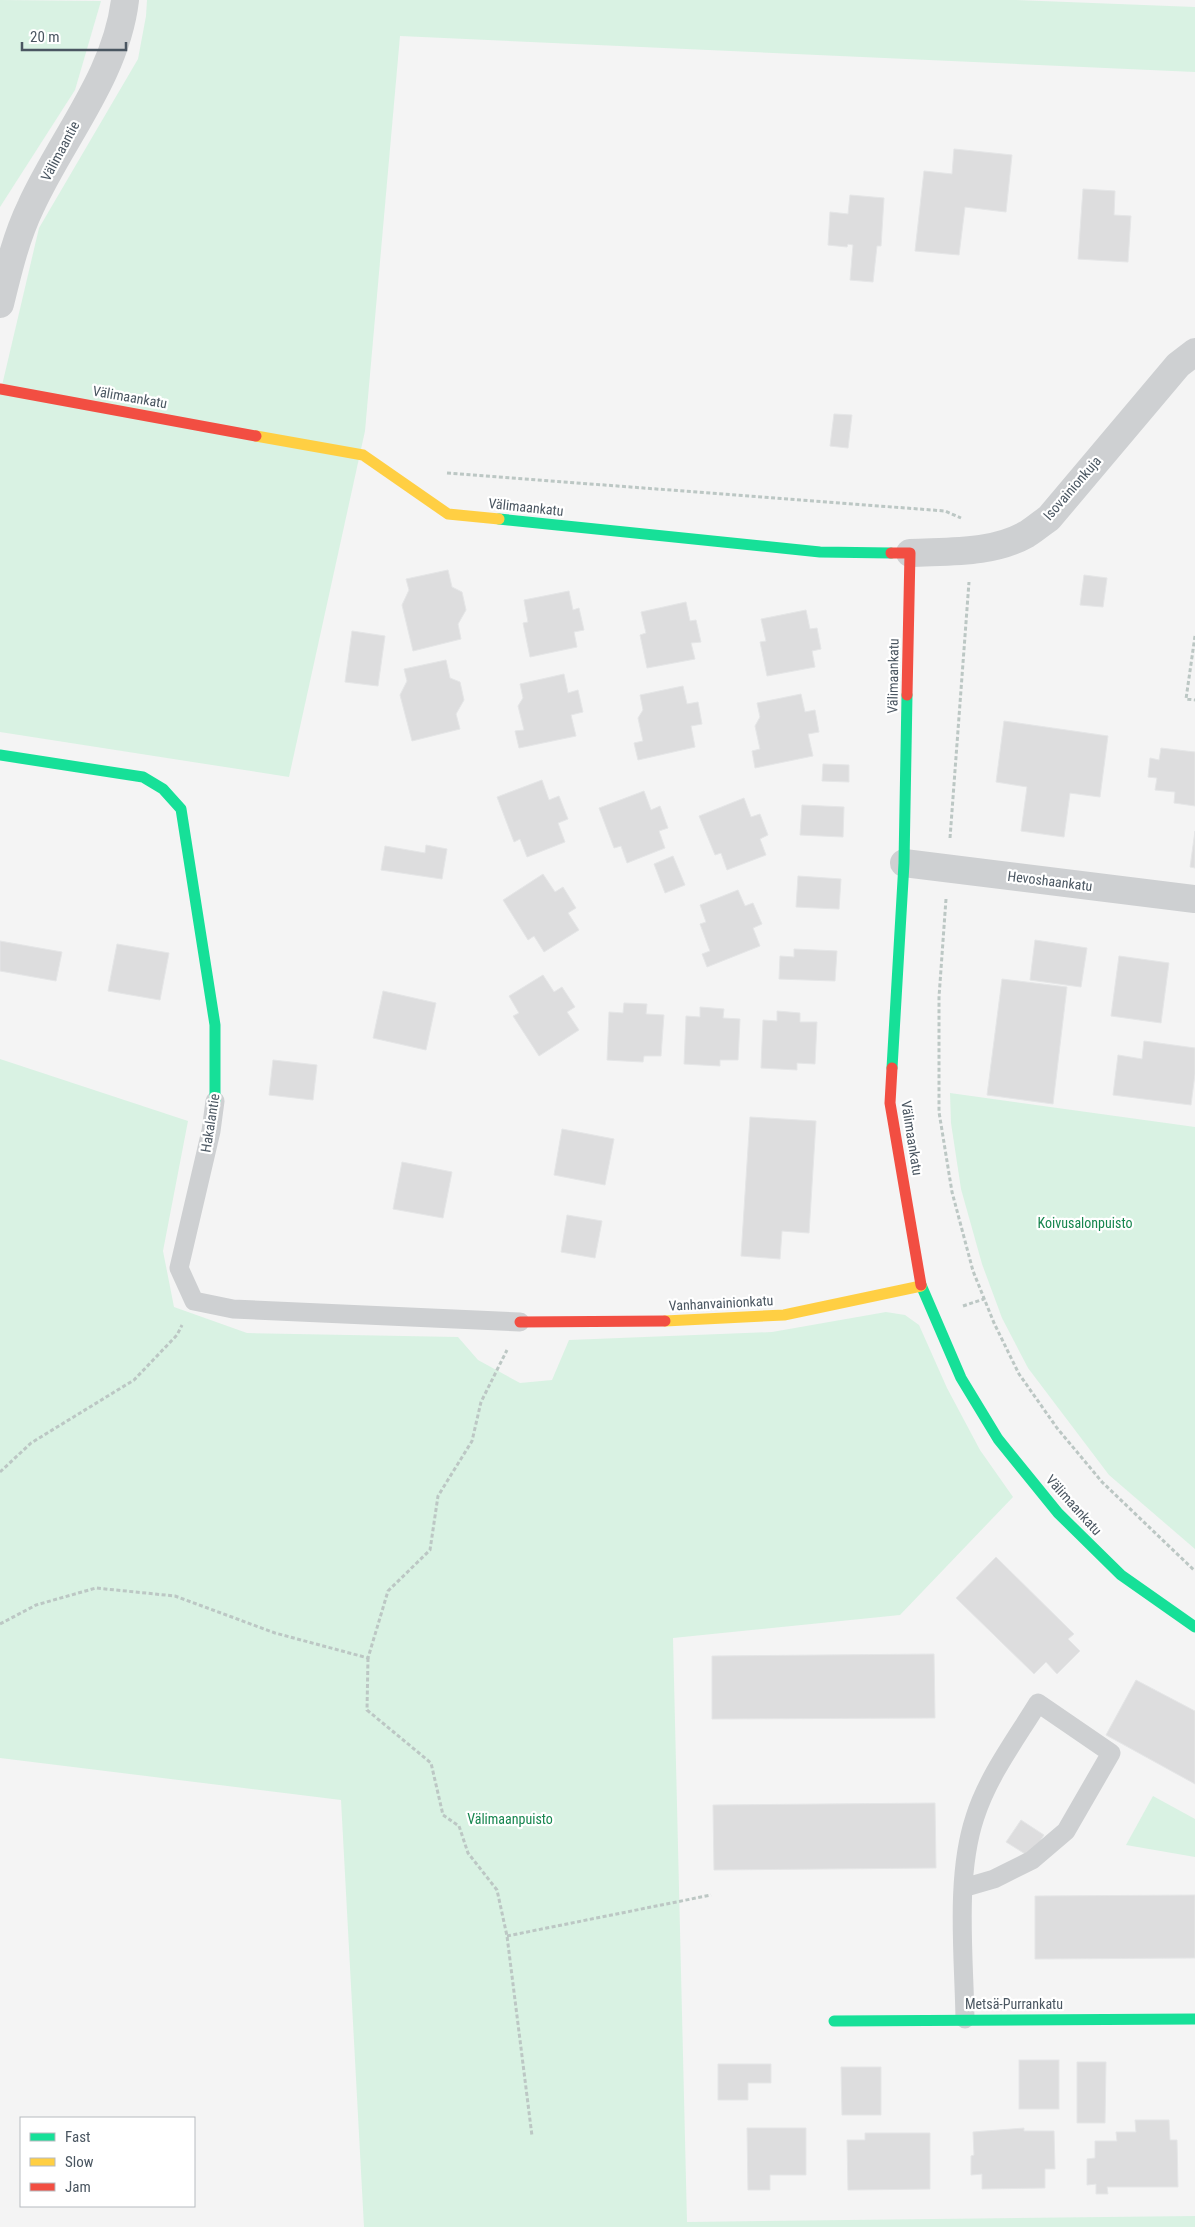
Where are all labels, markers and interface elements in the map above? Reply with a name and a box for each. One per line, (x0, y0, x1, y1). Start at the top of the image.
scale bar (22, 20, 126, 52)
text: 20 m (30, 28, 60, 46)
street label: Välimaantie (38, 118, 83, 184)
street label: Välimaankatu (92, 383, 168, 411)
street label: Isovainionkuja (1040, 453, 1104, 523)
street label: Välimaankatu (488, 495, 564, 519)
street label: Välimaankatu (884, 638, 902, 714)
street label: Hevoshaankatu (1007, 868, 1093, 894)
street label: Hakalantie (197, 1092, 223, 1153)
street label: Välimaankatu (898, 1100, 926, 1176)
park label: Koivusalonpuisto (1038, 1215, 1132, 1231)
street label: Vanhanvainionkatu (668, 1292, 774, 1314)
street label: Välimaankatu (1043, 1472, 1105, 1538)
park label: Välimaanpuisto (467, 1811, 553, 1827)
street label: Metsä-Purrankatu (965, 1996, 1063, 2012)
legend (20, 2117, 195, 2207)
text: Fast (65, 2128, 90, 2146)
text: Slow (65, 2153, 94, 2171)
text: Jam (65, 2178, 91, 2196)

